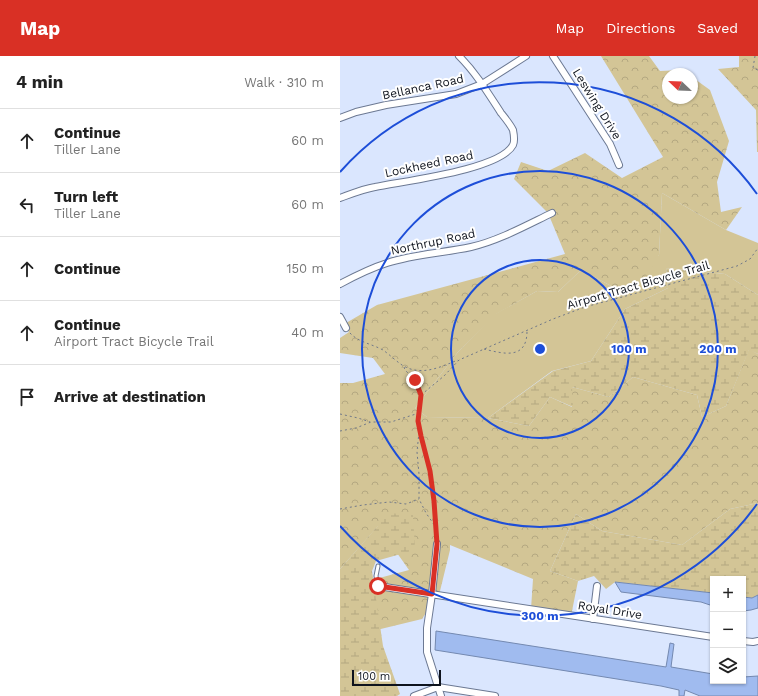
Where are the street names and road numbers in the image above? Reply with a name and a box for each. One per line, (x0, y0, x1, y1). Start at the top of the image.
street label: Leswing Drive (570, 66, 624, 142)
street label: Bellanca Road (381, 72, 465, 102)
street label: Lockheed Road (384, 148, 474, 180)
street label: Northrup Road (389, 226, 477, 258)
street label: Airport Tract Bicycle Trail (565, 258, 711, 312)
street label: Royal Drive (577, 598, 643, 622)

